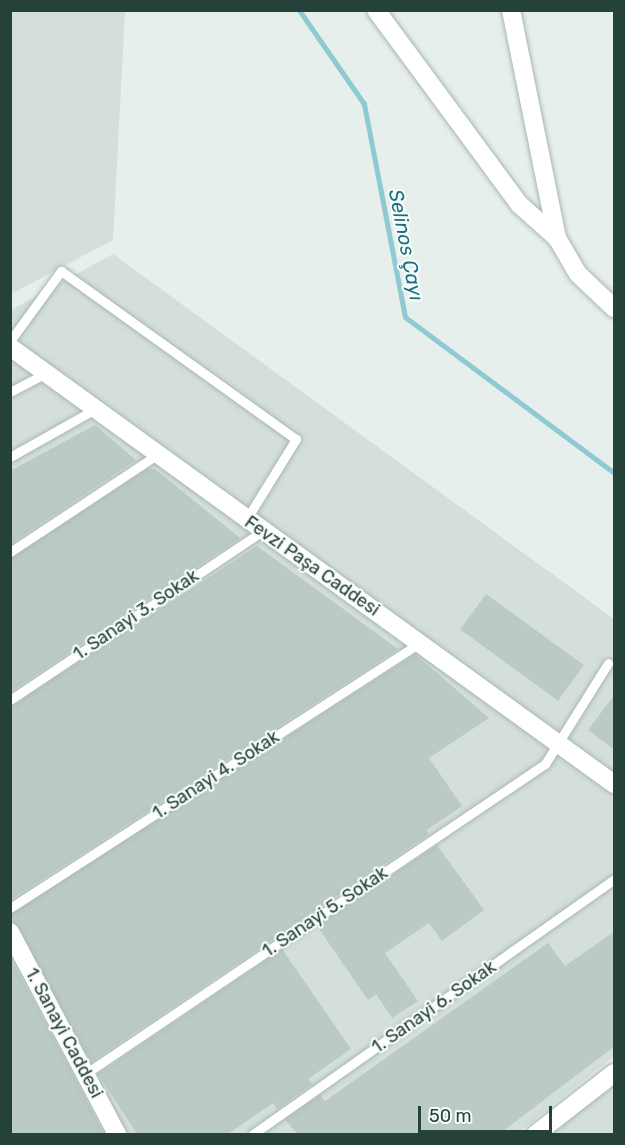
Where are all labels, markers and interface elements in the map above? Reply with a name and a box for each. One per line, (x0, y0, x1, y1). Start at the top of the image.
water label: Selinos Çayı (383, 187, 429, 303)
street label: Fevzi Paşa Caddesi (240, 511, 384, 621)
street label: 1. Sanayi 3. Sokak (69, 565, 203, 665)
street label: 1. Sanayi 4. Sokak (149, 726, 283, 824)
street label: 1. Sanayi 5. Sokak (258, 862, 392, 962)
street label: 1. Sanayi 6. Sokak (368, 956, 500, 1058)
street label: 1. Sanayi Caddesi (21, 964, 107, 1102)
scale bar (421, 1094, 554, 1132)
text: 50 m (429, 1105, 472, 1127)

